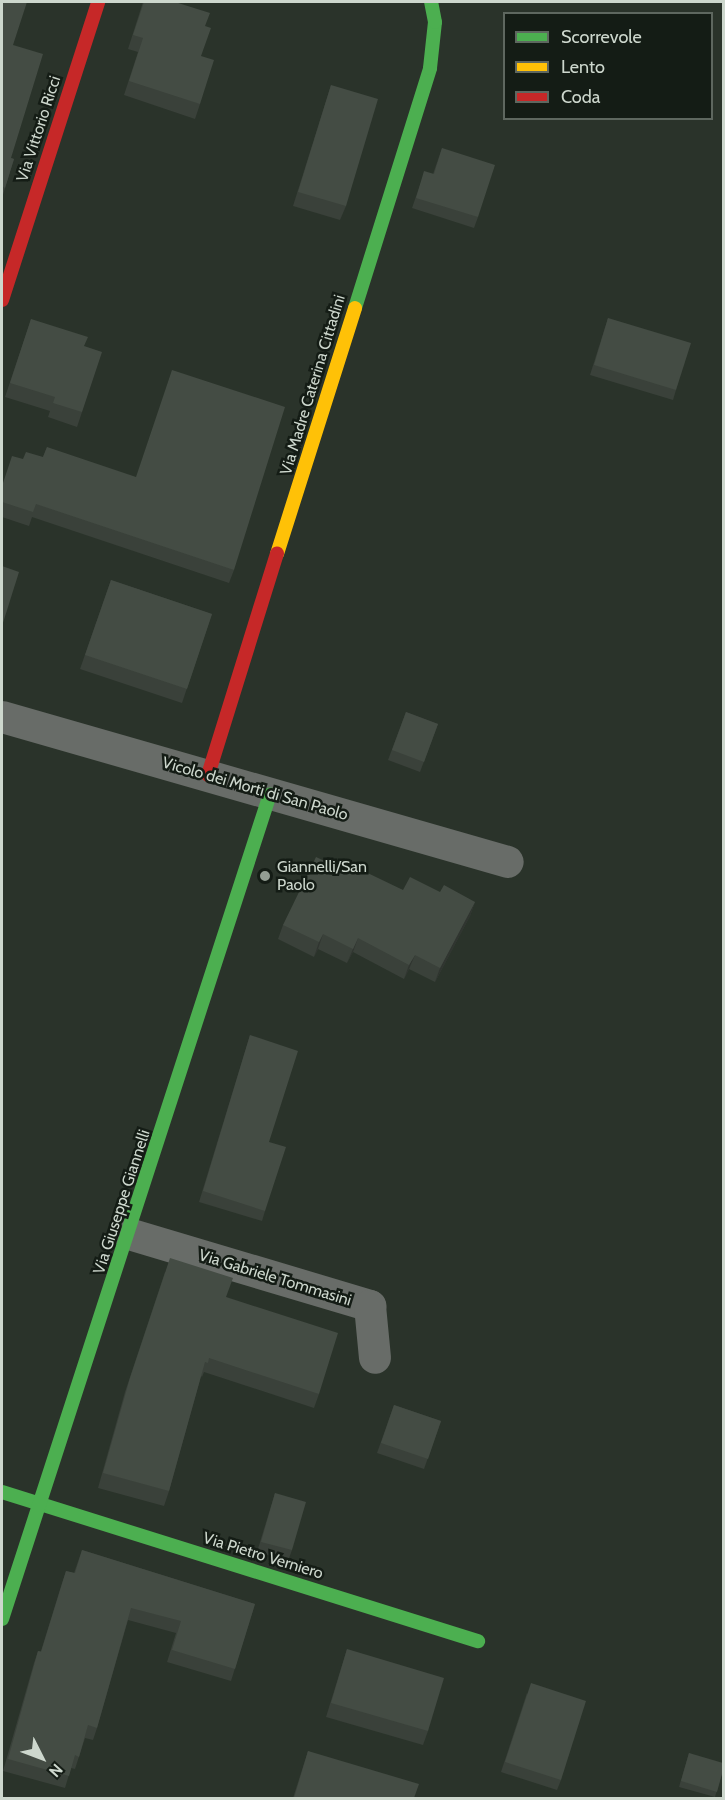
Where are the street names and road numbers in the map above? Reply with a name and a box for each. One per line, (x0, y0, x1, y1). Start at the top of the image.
street label: Via Vittorio Ricci (13, 74, 65, 184)
street label: Via Madre Caterina Cittadini (276, 292, 350, 478)
street label: Vicolo dei Morti di San Paolo (160, 753, 350, 825)
street label: Via Giuseppe Giannelli (90, 1127, 154, 1277)
street label: Via Gabriele Tommasini (196, 1246, 354, 1310)
street label: Via Pietro Verniero (201, 1529, 325, 1583)

